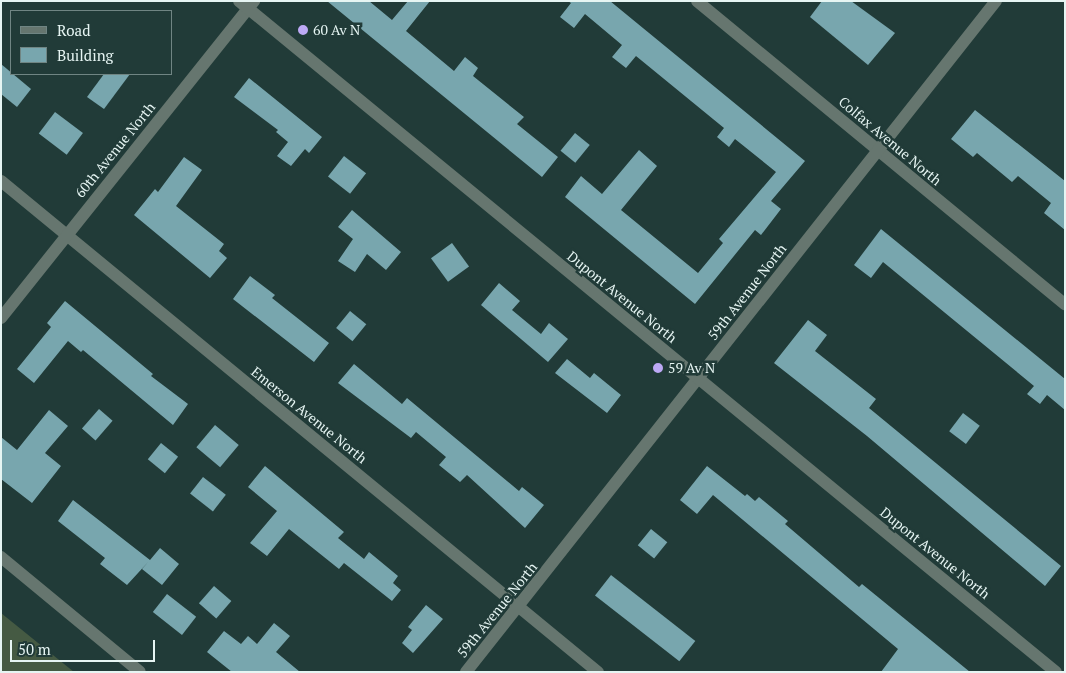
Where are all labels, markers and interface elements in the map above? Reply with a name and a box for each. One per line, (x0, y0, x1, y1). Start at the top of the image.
legend (10, 10, 172, 75)
text: Road (57, 20, 90, 40)
place label: 60 Av N (313, 22, 361, 38)
marker: 60 Av N (297, 24, 309, 36)
text: Building (57, 45, 114, 65)
street label: Colfax Avenue North (835, 93, 945, 189)
street label: 60th Avenue North (71, 99, 159, 201)
street label: 59th Avenue North (704, 240, 790, 344)
street label: Dupont Avenue North (564, 248, 680, 346)
place label: 59 Av N (668, 360, 716, 376)
marker: 59 Av N (652, 362, 664, 374)
street label: Emerson Avenue North (248, 363, 370, 467)
street label: Dupont Avenue North (877, 504, 993, 602)
street label: 59th Avenue North (453, 559, 541, 661)
scale bar (12, 630, 158, 662)
text: 50 m (18, 639, 51, 659)

